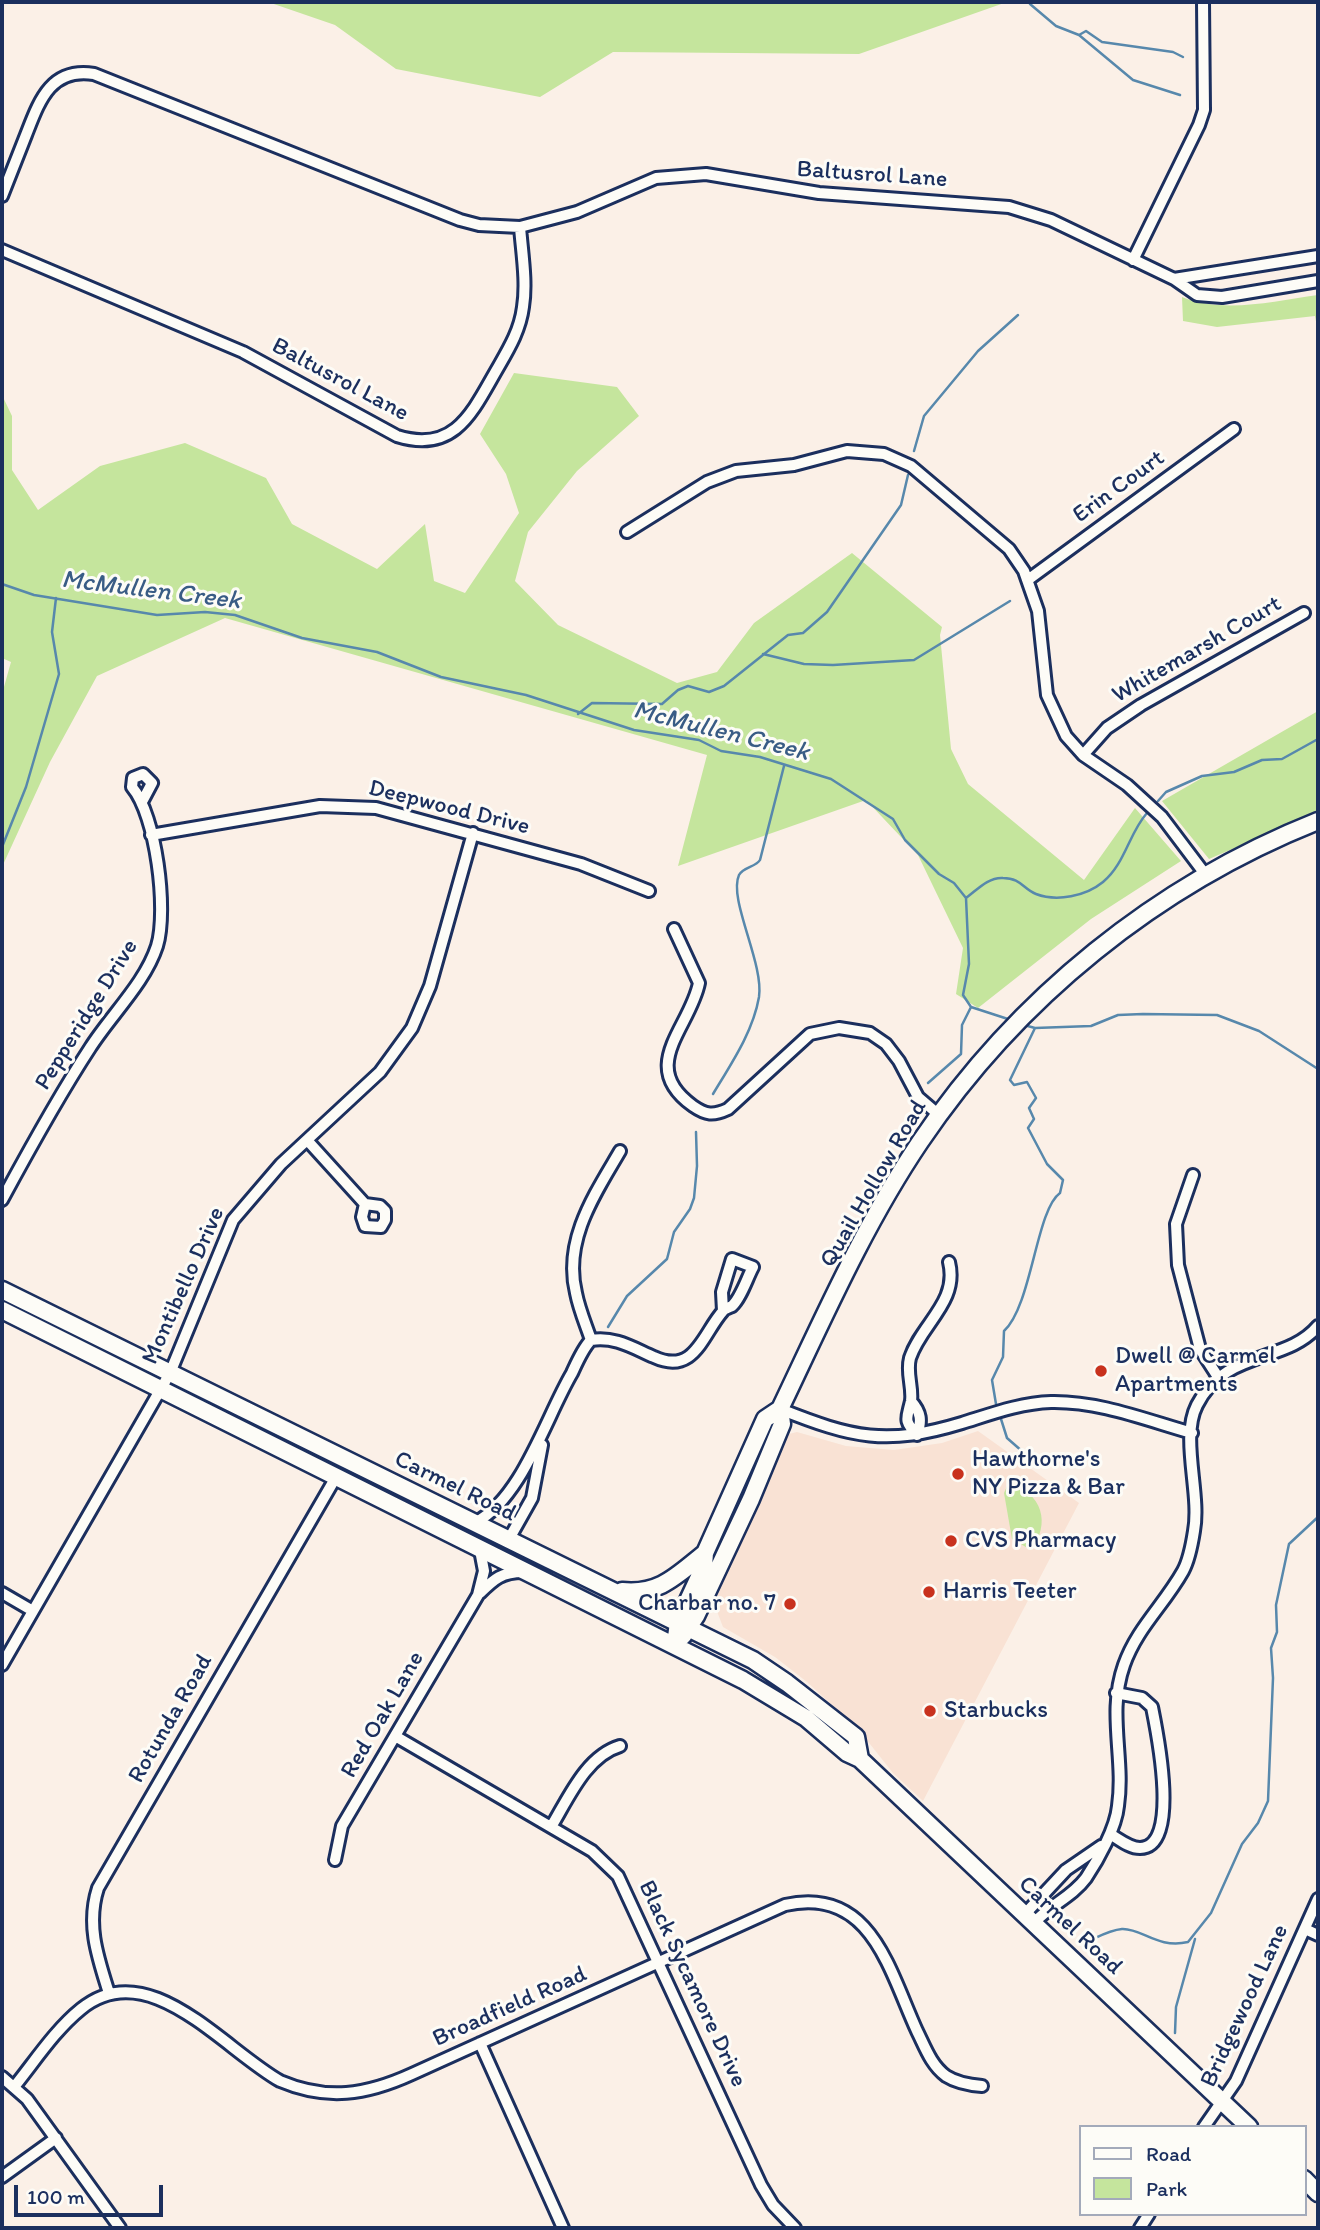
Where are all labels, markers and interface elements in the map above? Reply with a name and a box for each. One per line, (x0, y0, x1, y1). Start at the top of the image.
street label: Baltusrol Lane (796, 155, 948, 195)
street label: Baltusrol Lane (266, 332, 414, 428)
street label: Erin Court (1068, 444, 1170, 530)
water label: McMullen Creek (60, 565, 242, 617)
street label: Whitemarsh Court (1107, 590, 1287, 710)
water label: McMullen Creek (630, 695, 812, 769)
street label: Deepwood Drive (366, 774, 532, 842)
street label: Pepperidge Drive (29, 934, 145, 1096)
street label: Quail Hollow Road (814, 1095, 934, 1273)
street label: Montibello Drive (136, 1203, 232, 1369)
place label: Dwell @ Carmel Apartments (1115, 1343, 1276, 1399)
marker: Dwell @ Carmel Apartments (1093, 1363, 1109, 1379)
street label: Carmel Road (389, 1445, 521, 1529)
place label: Hawthorne's NY Pizza & Bar (972, 1446, 1125, 1502)
marker: Hawthorne's NY Pizza & Bar (950, 1466, 966, 1482)
place label: CVS Pharmacy (965, 1527, 1116, 1555)
marker: CVS Pharmacy (943, 1533, 959, 1549)
place label: Harris Teeter (943, 1578, 1077, 1606)
marker: Harris Teeter (921, 1584, 937, 1600)
place label: Charbar no. 7 (638, 1590, 776, 1618)
marker: Charbar no. 7 (782, 1596, 798, 1612)
street label: Red Oak Lane (335, 1647, 431, 1783)
street label: Rotunda Road (123, 1649, 219, 1789)
place label: Starbucks (944, 1697, 1048, 1725)
marker: Starbucks (922, 1703, 938, 1719)
street label: Carmel Road (1012, 1870, 1128, 1982)
street label: Black Sycamore Drive (632, 1876, 752, 2092)
street label: Bridgewood Lane (1195, 1920, 1295, 2092)
street label: Broadfield Road (428, 1960, 592, 2054)
legend (1078, 2125, 1306, 2216)
text: Road (1146, 2141, 1191, 2166)
scale bar (18, 2170, 166, 2214)
text: Park (1146, 2176, 1187, 2201)
text: 100 m (27, 2184, 85, 2209)

